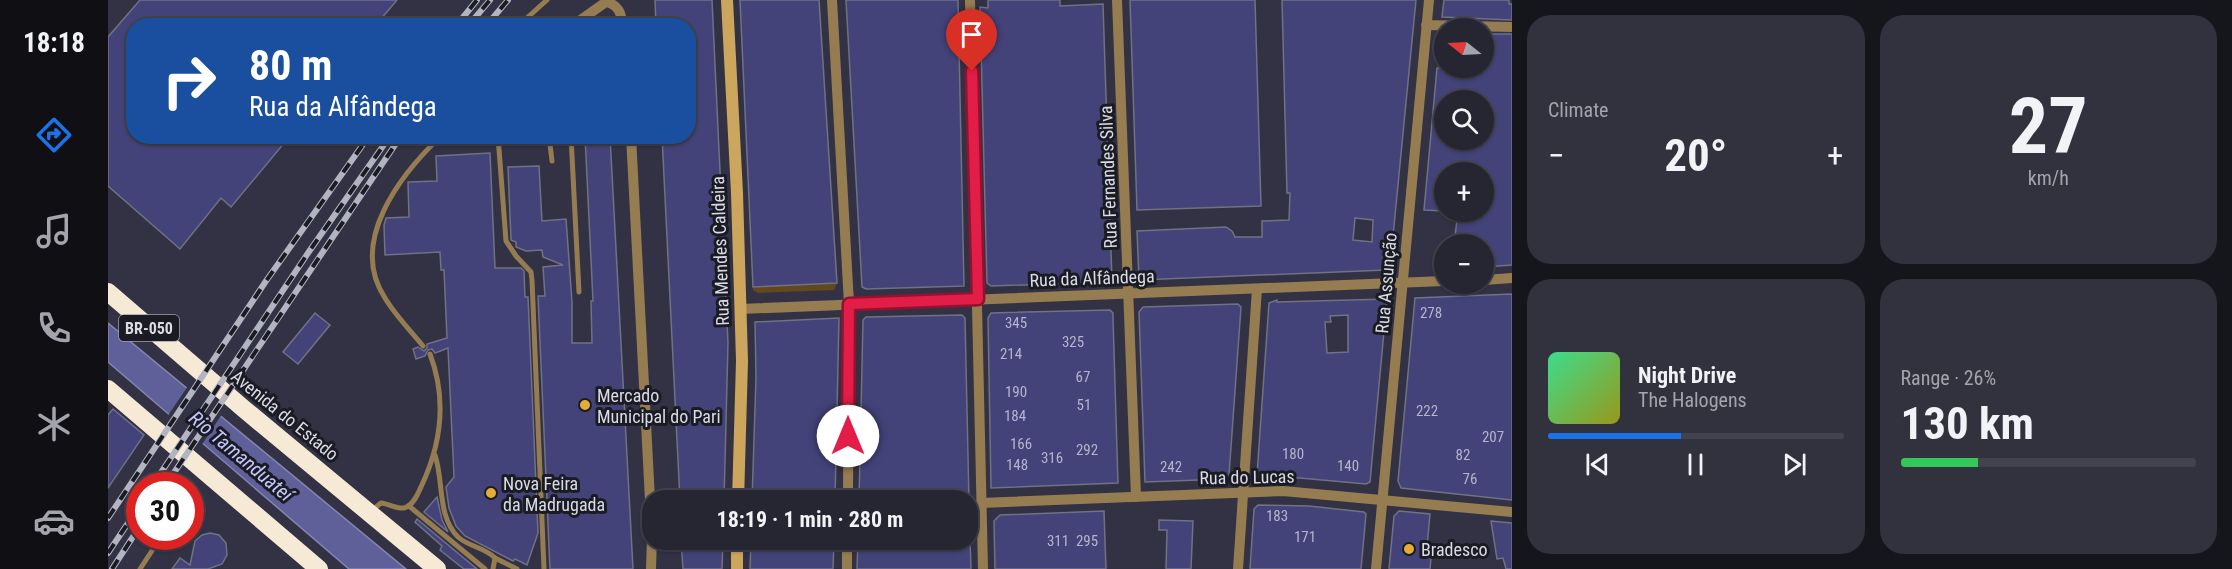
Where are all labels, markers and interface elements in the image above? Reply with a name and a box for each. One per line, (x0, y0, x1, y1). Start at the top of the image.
pin (946, 9, 997, 71)
icon: arrive (955, 18, 988, 51)
north arrow (1434, 18, 1494, 78)
map controls (1434, 18, 1494, 294)
text: 18:18 (23, 27, 85, 59)
text: 80 m (249, 41, 332, 90)
icon: right (150, 42, 228, 120)
text: 27 (2009, 81, 2088, 172)
button: search (1434, 90, 1494, 150)
text: Rua da Alfândega (249, 91, 437, 123)
text: Climate (1548, 98, 1608, 122)
street label: Rua Fernandes Silva (1095, 105, 1121, 249)
icon: directions (33, 114, 75, 156)
text: 20° (1664, 129, 1727, 182)
text: − (1548, 136, 1565, 175)
text: + (1827, 136, 1843, 175)
button: + (1434, 162, 1494, 222)
text: km/h (2028, 166, 2069, 190)
street label: Rua Mendes Caldeira (707, 176, 733, 326)
icon: music (33, 210, 75, 252)
street label: Rua Assunção (1371, 232, 1401, 334)
button: − (1434, 234, 1494, 294)
street label: Rua da Alfândega (1029, 265, 1155, 291)
house number: 278 (1420, 304, 1442, 322)
icon: phone (33, 307, 75, 349)
house number: 345 (1005, 314, 1027, 332)
road number: BR-050 (119, 315, 179, 341)
house number: 325 (1062, 333, 1084, 351)
house number: 214 (1000, 345, 1022, 363)
text: Night Drive (1638, 363, 1736, 388)
street label: Avenida do Estado (227, 365, 343, 465)
text: Range · 26% (1901, 366, 1996, 390)
house number: 67 (1076, 368, 1090, 386)
house number: 190 (1005, 383, 1027, 401)
place label: Mercado Municipal do Pari (597, 385, 721, 427)
text: The Halogens (1638, 388, 1747, 412)
house number: 51 (1077, 396, 1091, 414)
text: 130 km (1901, 397, 2034, 450)
marker: Mercado Municipal do Pari (578, 398, 592, 412)
house number: 222 (1416, 402, 1438, 420)
icon: climate (33, 403, 75, 445)
position arrow (816, 404, 880, 468)
water label: Rio Tamanduateí (184, 406, 300, 508)
house number: 184 (1004, 407, 1026, 425)
house number: 207 (1482, 428, 1504, 446)
house number: 166 (1010, 435, 1032, 453)
house number: 292 (1076, 441, 1098, 459)
house number: 180 (1282, 445, 1304, 463)
house number: 82 (1456, 446, 1470, 464)
icon: previous (1581, 448, 1614, 481)
icon: pause (1679, 448, 1712, 481)
icon: next (1778, 448, 1811, 481)
house number: 316 (1041, 449, 1063, 467)
house number: 148 (1006, 456, 1028, 474)
house number: 140 (1337, 457, 1359, 475)
house number: 242 (1160, 458, 1182, 476)
street label: Rua do Lucas (1199, 466, 1295, 488)
house number: 76 (1463, 470, 1477, 488)
speed limit sign: 30 (126, 472, 204, 550)
place label: Nova Feira da Madrugada (503, 473, 605, 515)
marker: Nova Feira da Madrugada (484, 486, 498, 500)
icon: car (33, 500, 75, 542)
text: 18:19 · 1 min · 280 m (717, 507, 903, 532)
house number: 183 (1266, 507, 1288, 525)
house number: 171 (1294, 528, 1316, 546)
house number: 311 (1047, 532, 1069, 550)
house number: 295 (1076, 532, 1098, 550)
place label: Bradesco (1421, 539, 1488, 560)
marker: Bradesco (1402, 542, 1416, 556)

